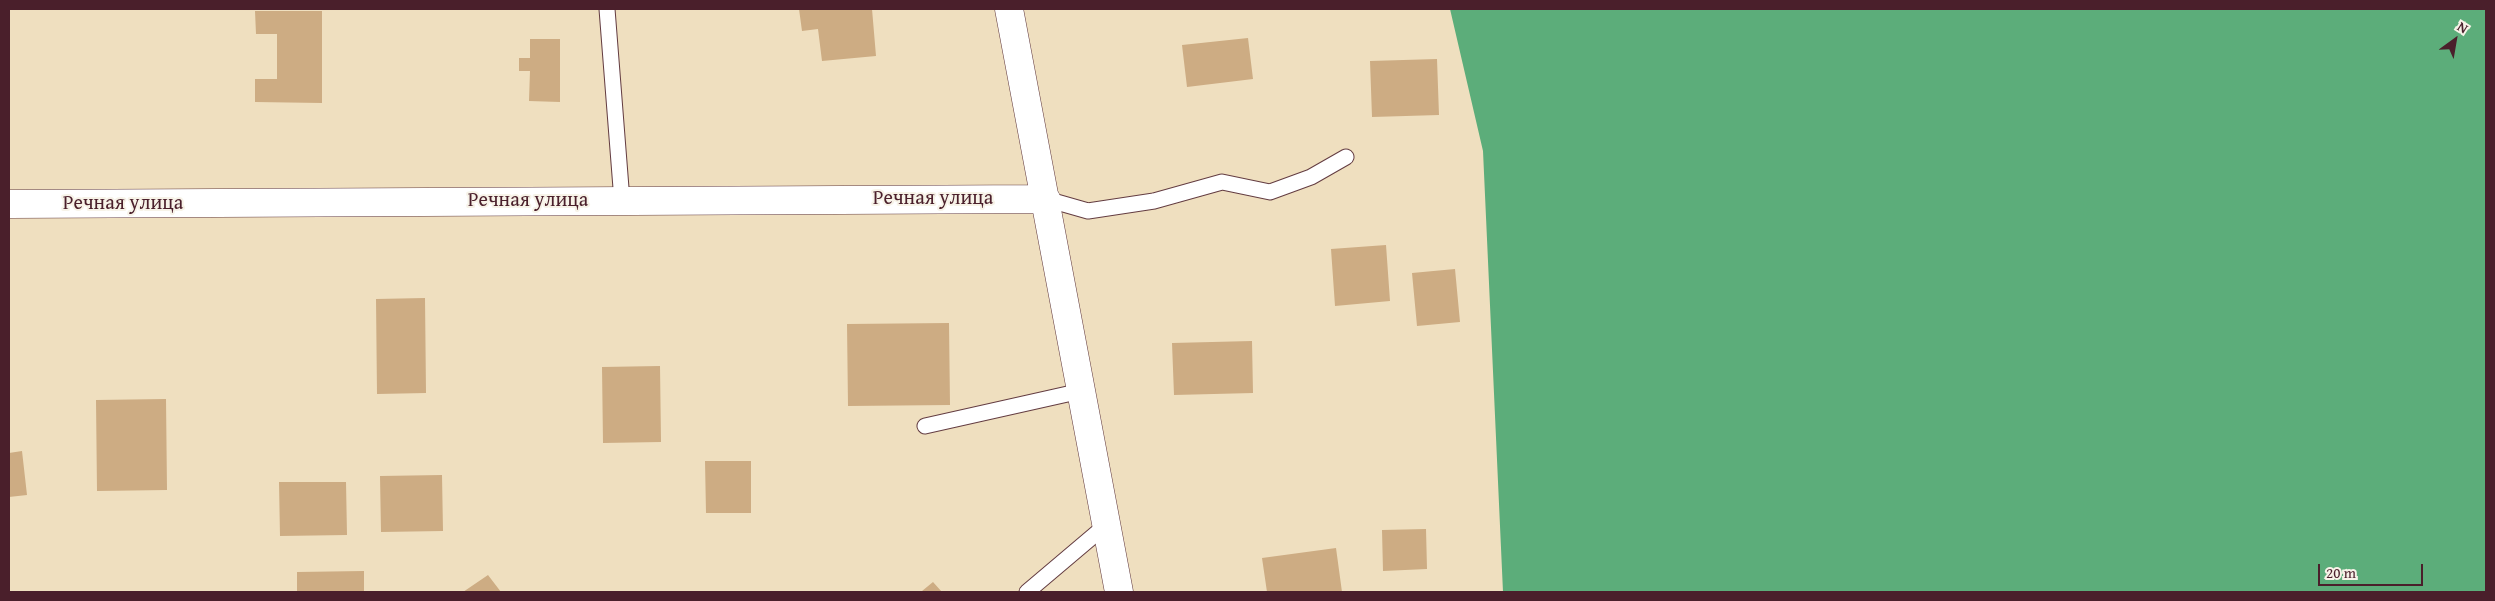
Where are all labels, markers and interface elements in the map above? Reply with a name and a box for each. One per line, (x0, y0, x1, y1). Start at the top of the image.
north arrow (2430, 15, 2480, 65)
text: N (2454, 16, 2472, 38)
street label: Речная улица (873, 187, 993, 211)
street label: Речная улица (468, 189, 588, 213)
street label: Речная улица (63, 192, 183, 216)
scale bar (2320, 554, 2425, 586)
text: 20 m (2326, 562, 2356, 583)

